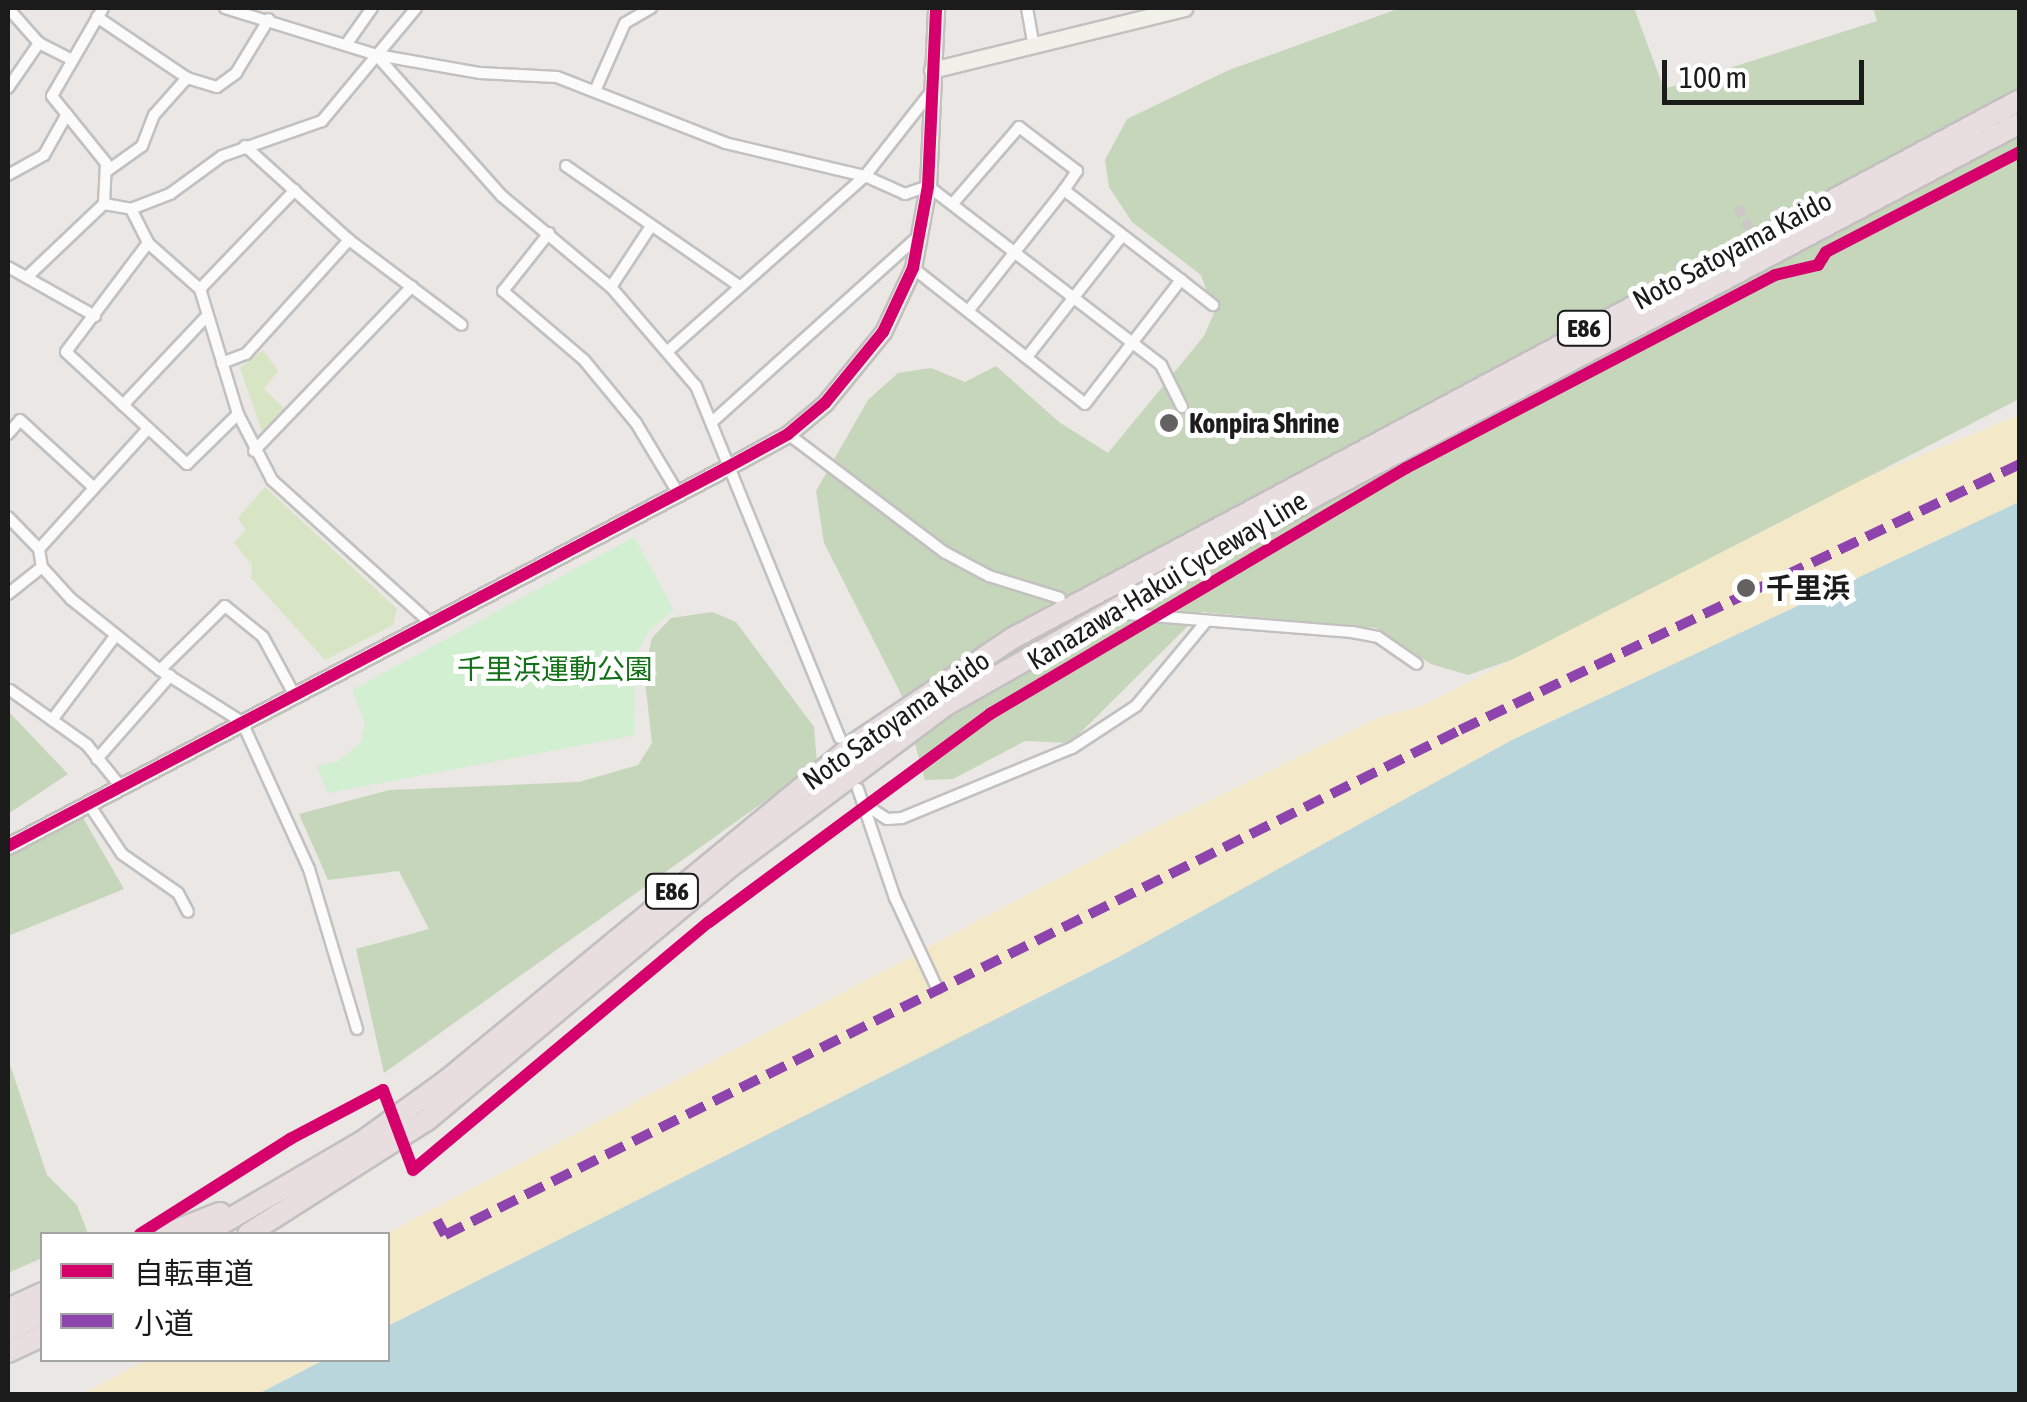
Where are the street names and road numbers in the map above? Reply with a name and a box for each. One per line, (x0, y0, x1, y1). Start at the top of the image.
street label: Noto Satoyama Kaido (1627, 183, 1837, 317)
road number: E86 (1556, 308, 1612, 348)
street label: Kanazawa-Hakui Cycleway Line (1021, 483, 1313, 677)
street label: Noto Satoyama Kaido (796, 643, 996, 797)
road number: E86 (644, 871, 700, 911)

